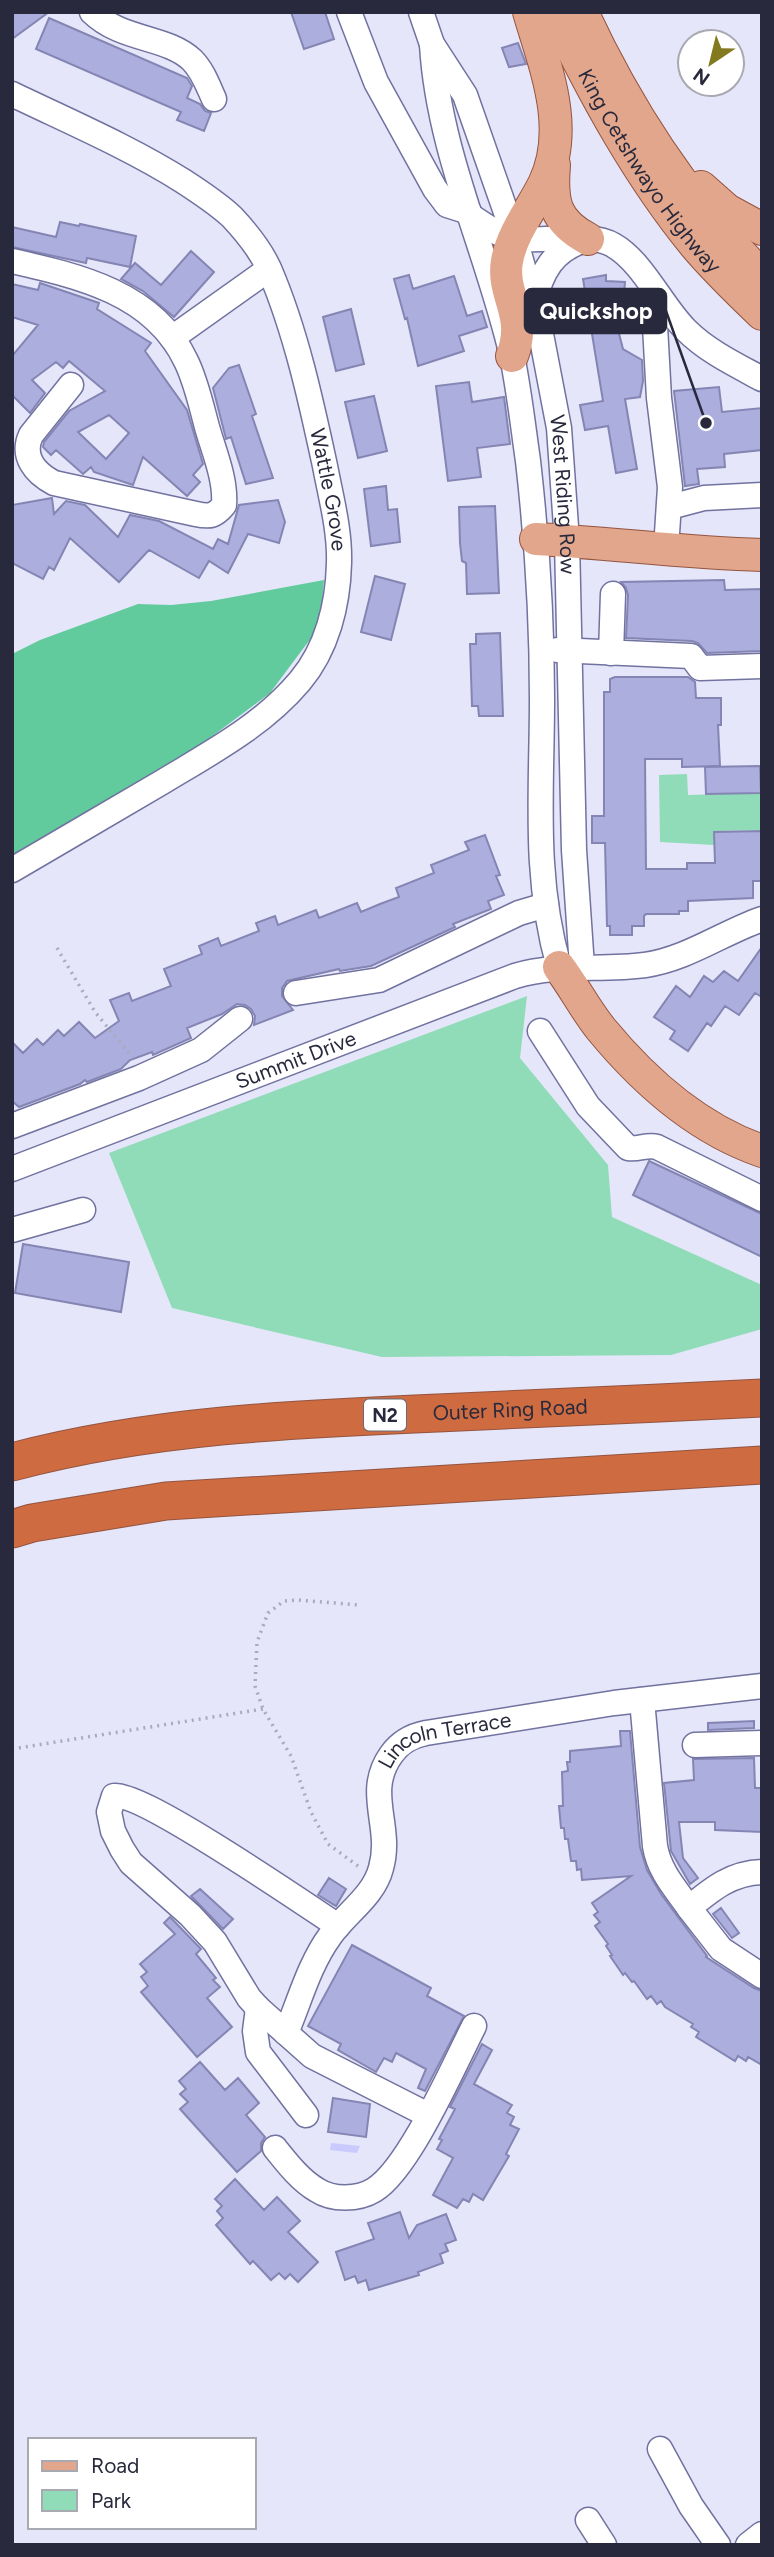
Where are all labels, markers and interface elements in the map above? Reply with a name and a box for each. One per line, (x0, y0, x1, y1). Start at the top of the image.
north arrow (676, 28, 746, 98)
text: N (689, 63, 714, 90)
street label: King Cetshwayo Highway (573, 65, 727, 278)
callout: Quickshop (525, 289, 666, 333)
text: Quickshop (539, 297, 653, 325)
street label: West Riding Row (545, 413, 581, 575)
street label: Wattle Grove (305, 426, 352, 552)
street label: Summit Drive (232, 1025, 359, 1094)
street label: Outer Ring Road (432, 1393, 588, 1425)
road number: N2 (364, 1400, 406, 1430)
street label: Lincoln Terrace (373, 1707, 513, 1773)
legend (28, 2438, 256, 2529)
text: Road (91, 2453, 139, 2478)
text: Park (91, 2488, 132, 2513)

